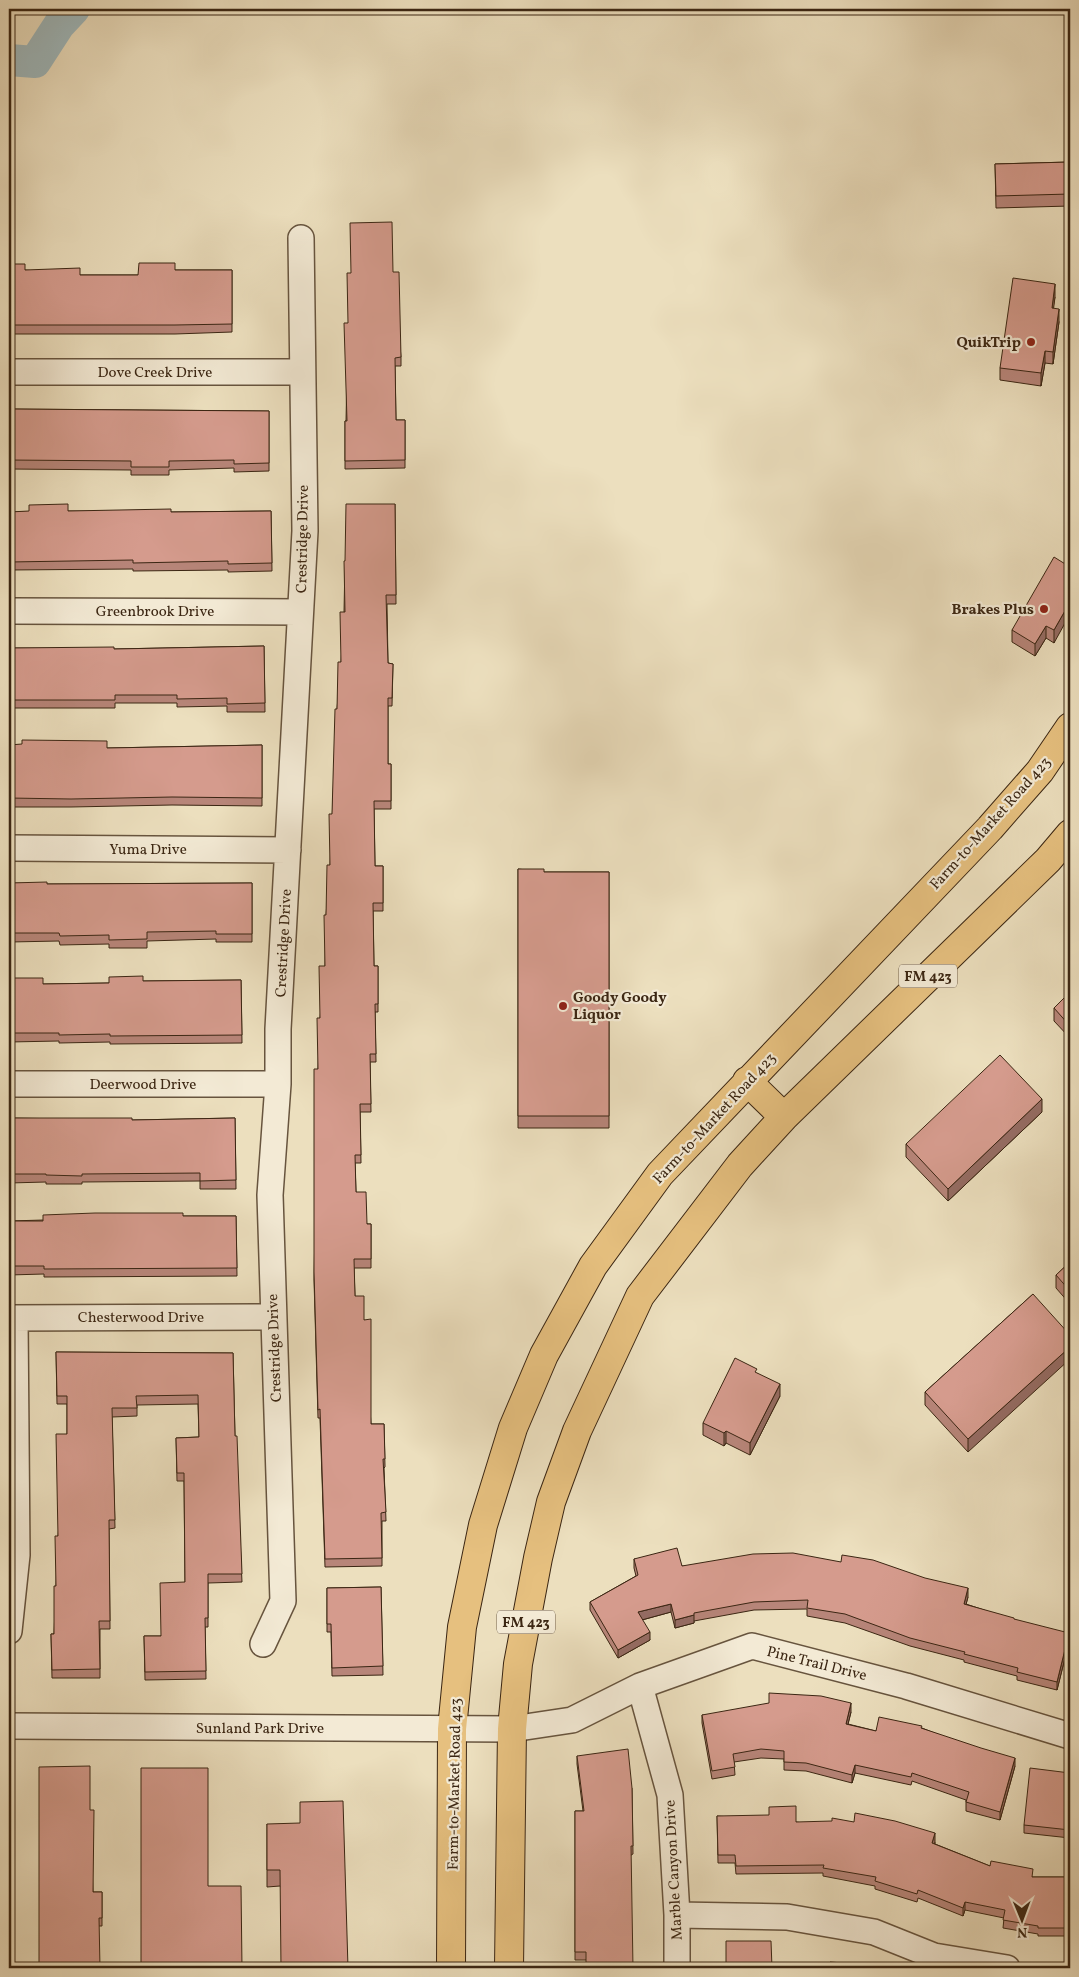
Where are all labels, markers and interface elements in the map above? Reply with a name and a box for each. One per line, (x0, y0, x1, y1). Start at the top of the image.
place label: QuikTrip (957, 333, 1021, 354)
marker: QuikTrip (1025, 336, 1037, 348)
street label: Dove Creek Drive (98, 363, 212, 384)
street label: Crestridge Drive (292, 485, 315, 593)
place label: Brakes Plus (951, 600, 1034, 621)
street label: Greenbrook Drive (96, 602, 214, 623)
marker: Brakes Plus (1038, 603, 1050, 615)
street label: Farm-to-Market Road 423 (926, 753, 1057, 895)
street label: Yuma Drive (109, 840, 187, 861)
street label: Crestridge Drive (271, 888, 298, 998)
road number: FM 423 (899, 964, 957, 988)
place label: Goody Goody Liquor (573, 988, 667, 1026)
marker: Goody Goody Liquor (557, 1000, 569, 1012)
street label: Farm-to-Market Road 423 (649, 1049, 782, 1189)
street label: Deerwood Drive (90, 1075, 196, 1096)
street label: Crestridge Drive (263, 1293, 288, 1403)
street label: Chesterwood Drive (78, 1308, 204, 1329)
road number: FM 423 (497, 1610, 555, 1634)
street label: Pine Trail Drive (764, 1642, 869, 1687)
street label: Farm-to-Market Road 423 (443, 1698, 468, 1870)
street label: Sunland Park Drive (196, 1719, 324, 1740)
street label: Marble Canyon Drive (660, 1799, 689, 1941)
north arrow (996, 1894, 1046, 1944)
text: N (1017, 1922, 1027, 1941)

